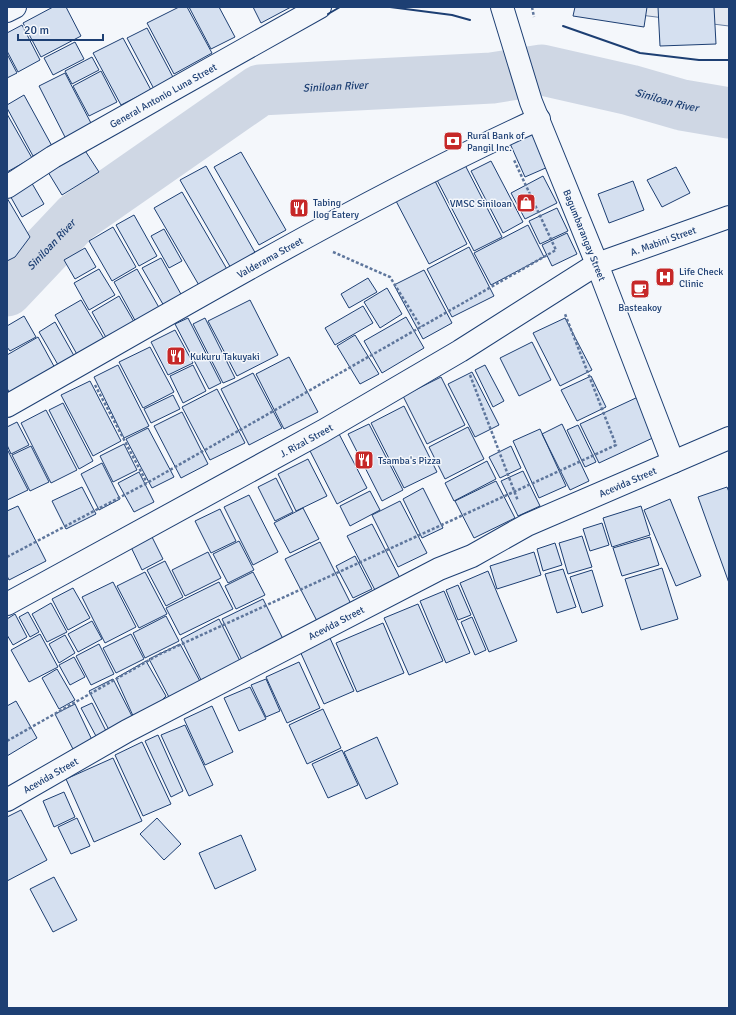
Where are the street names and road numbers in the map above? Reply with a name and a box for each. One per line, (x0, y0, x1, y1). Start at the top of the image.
street label: General Antonio Luna Street (108, 61, 219, 131)
street label: Bagumbarangay Street (560, 188, 608, 283)
street label: A. Mabini Street (629, 224, 698, 259)
street label: Valderama Street (235, 235, 306, 281)
street label: J. Rizal Street (278, 421, 336, 460)
street label: Acevida Street (597, 465, 659, 500)
street label: Acevida Street (306, 604, 367, 643)
street label: Acevida Street (21, 755, 81, 796)

